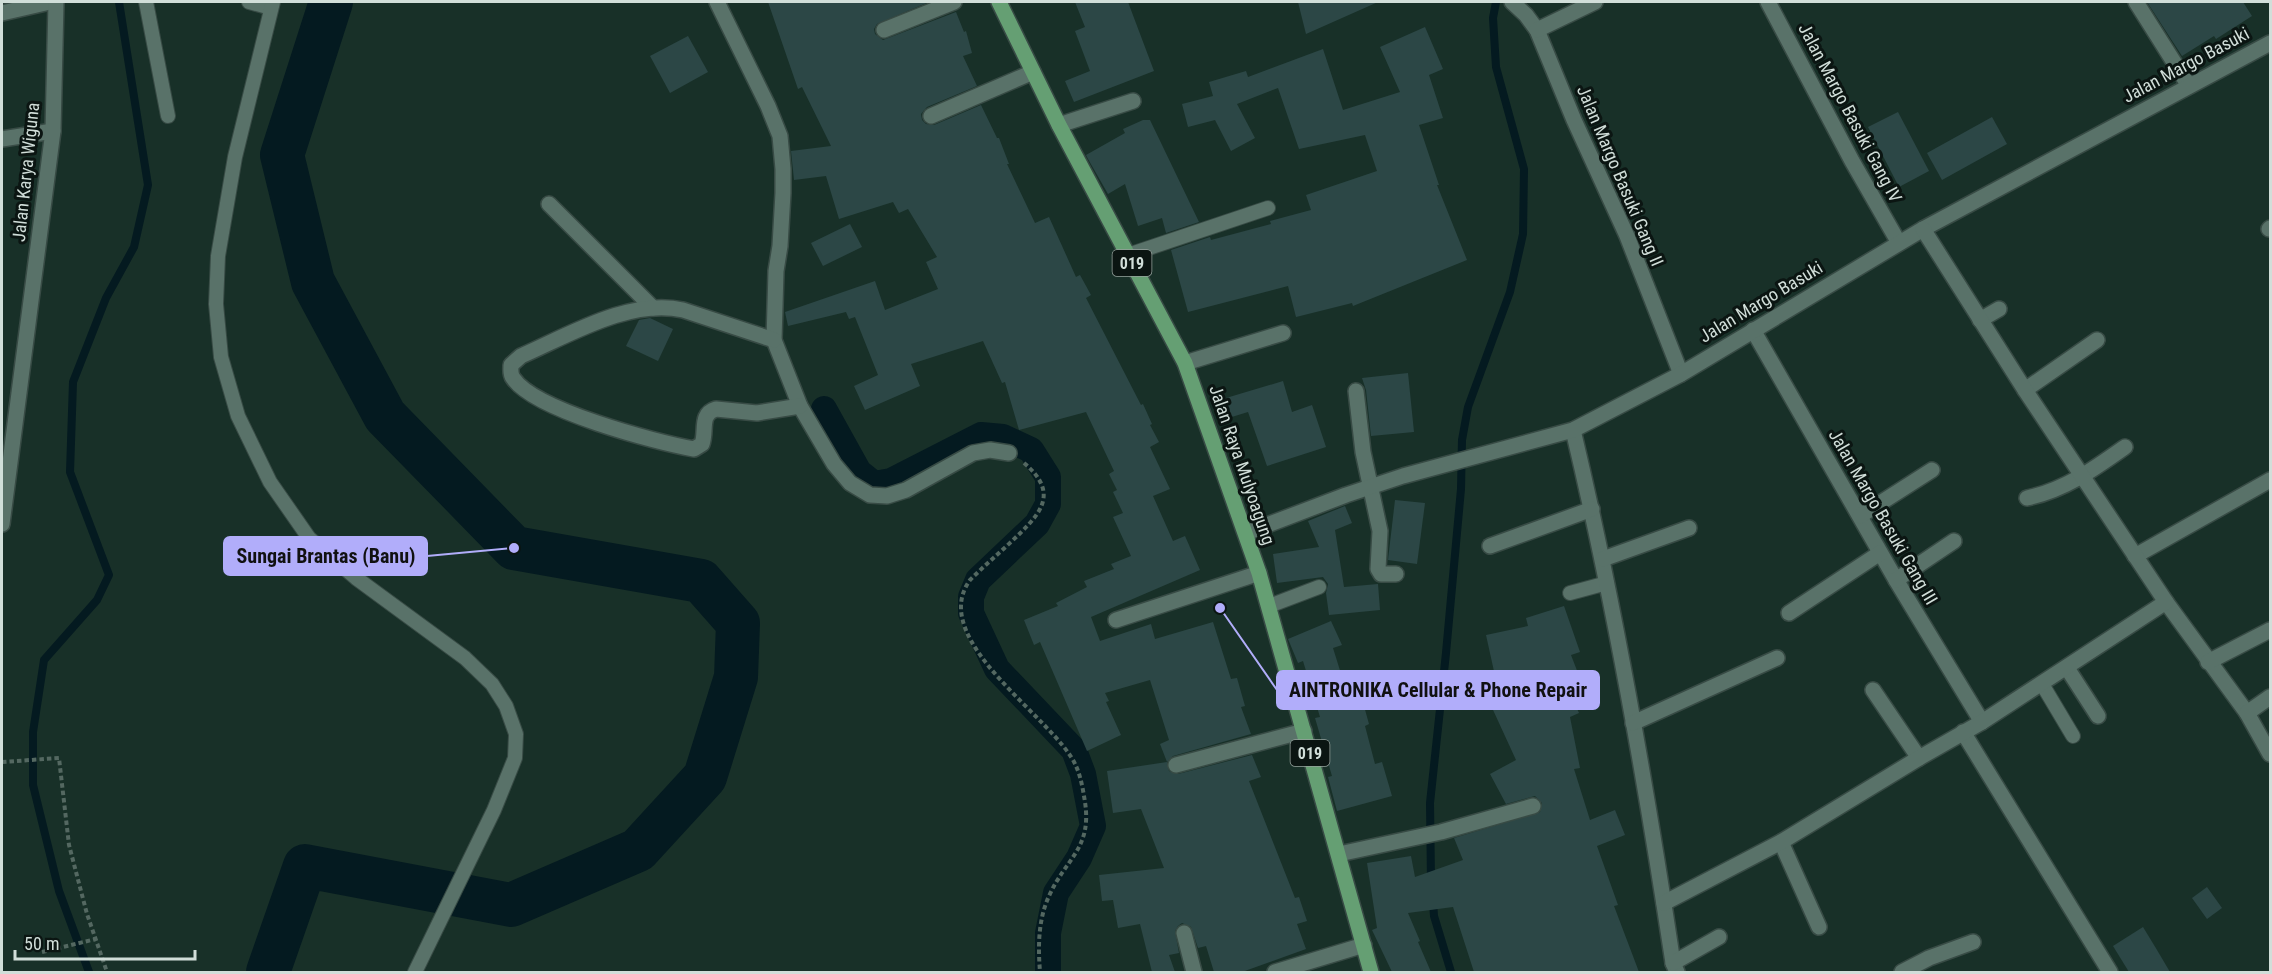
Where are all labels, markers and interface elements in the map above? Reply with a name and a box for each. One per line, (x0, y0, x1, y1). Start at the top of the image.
street label: Jalan Margo Basuki Gang IV (1794, 20, 1907, 206)
street label: Jalan Margo Basuki (2119, 22, 2253, 107)
street label: Jalan Margo Basuki Gang II (1573, 82, 1668, 269)
street label: Jalan Karya Wiguna (8, 101, 43, 243)
road number: 019 (1112, 250, 1152, 276)
street label: Jalan Margo Basuki (1695, 256, 1826, 347)
street label: Jalan Raya Mulyoagung (1205, 382, 1280, 548)
street label: Jalan Margo Basuki Gang III (1825, 425, 1942, 608)
callout: Sungai Brantas (Banu) (224, 537, 427, 575)
text: Sungai Brantas (Banu) (237, 544, 415, 568)
callout: AINTRONIKA Cellular & Phone Repair (1277, 671, 1599, 709)
text: AINTRONIKA Cellular & Phone Repair (1289, 678, 1587, 702)
road number: 019 (1290, 740, 1330, 766)
scale bar (15, 923, 195, 961)
text: 50 m (24, 933, 59, 954)

